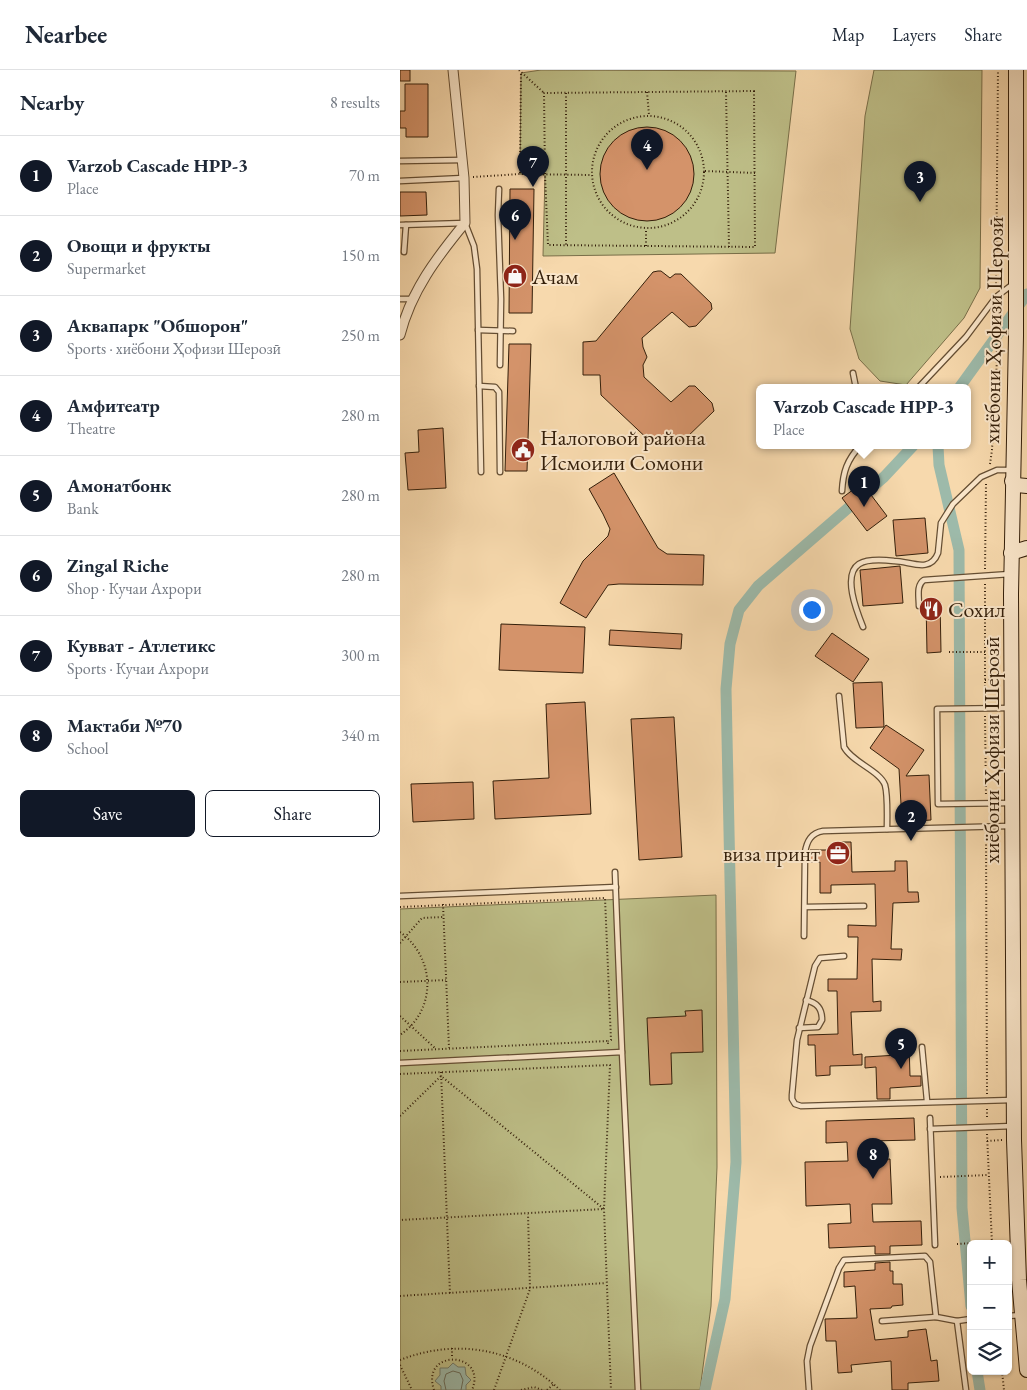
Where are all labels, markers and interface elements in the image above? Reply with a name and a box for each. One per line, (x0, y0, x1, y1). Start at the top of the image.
text: Nearbee (25, 19, 107, 50)
text: Map (832, 23, 864, 46)
text: Layers (892, 23, 936, 46)
text: Share (964, 23, 1002, 46)
text: Nearby (20, 89, 84, 116)
text: 8 results (330, 92, 380, 113)
pin: 4 (631, 129, 663, 170)
pin: 7 (517, 146, 549, 187)
text: Varzob Cascade HPP-3 (67, 153, 248, 178)
pin: 3 (904, 161, 936, 202)
text: 1 (32, 165, 40, 186)
text: 70 m (349, 165, 380, 186)
text: Place (67, 178, 99, 199)
pin: 6 (499, 199, 531, 240)
street label: хиёбони Ҳофизи Шерозӣ (977, 216, 1010, 444)
text: Овощи и фрукты (67, 233, 211, 258)
text: 2 (32, 245, 40, 266)
text: 150 m (341, 245, 380, 266)
text: Supermarket (67, 258, 146, 279)
place label: Ачам (531, 262, 579, 291)
shop icon: Ачам (502, 263, 528, 289)
text: Аквапарк "Обшорон" (67, 313, 248, 338)
text: 3 (32, 325, 40, 346)
text: 250 m (341, 325, 380, 346)
text: Sports · хиёбони Ҳофизи Шерозӣ (67, 338, 281, 359)
popup (756, 384, 971, 449)
text: Aмфитеатр (67, 393, 160, 418)
text: Varzob Cascade HPP-3 (773, 394, 954, 419)
text: 4 (32, 405, 40, 426)
text: 280 m (341, 405, 380, 426)
text: Theatre (67, 418, 115, 439)
text: Place (773, 419, 805, 440)
place label: Налоговой района Исмоили Сомони (540, 423, 706, 477)
public building icon: Налоговой района Исмоили Сомони (510, 437, 536, 463)
pin: 1 (848, 466, 880, 507)
text: Амонатбонк (67, 473, 171, 498)
text: 5 (32, 485, 40, 506)
text: 280 m (341, 485, 380, 506)
text: Bank (67, 498, 99, 519)
text: Zingal Riche (67, 553, 169, 578)
text: 6 (32, 565, 40, 586)
text: 280 m (341, 565, 380, 586)
text: Shop · Кучаи Ахрори (67, 578, 202, 599)
place label: Сохил (948, 595, 1006, 624)
restaurant icon: Сохил (918, 596, 944, 622)
your location (799, 597, 825, 623)
text: Кувват - Атлетикс (67, 633, 216, 658)
street label: хиёбони Ҳофизи Шерозӣ (977, 636, 1006, 864)
text: 7 (32, 645, 40, 666)
text: 300 m (341, 645, 380, 666)
text: Sports · Кучаи Ахрори (67, 658, 209, 679)
text: Мактаби №70 (67, 713, 182, 738)
text: 8 (32, 725, 40, 746)
text: 340 m (341, 725, 380, 746)
text: School (67, 738, 109, 759)
button: Save (20, 790, 195, 837)
button: Share (205, 790, 380, 837)
pin: 2 (895, 800, 927, 841)
place label: виза принт (723, 839, 820, 868)
office icon: виза принт (825, 840, 851, 866)
pin: 5 (885, 1028, 917, 1069)
pin: 8 (857, 1138, 889, 1179)
map controls (967, 1240, 1012, 1375)
button: + (967, 1240, 1012, 1285)
button: − (967, 1285, 1012, 1330)
button: layers (967, 1330, 1012, 1375)

